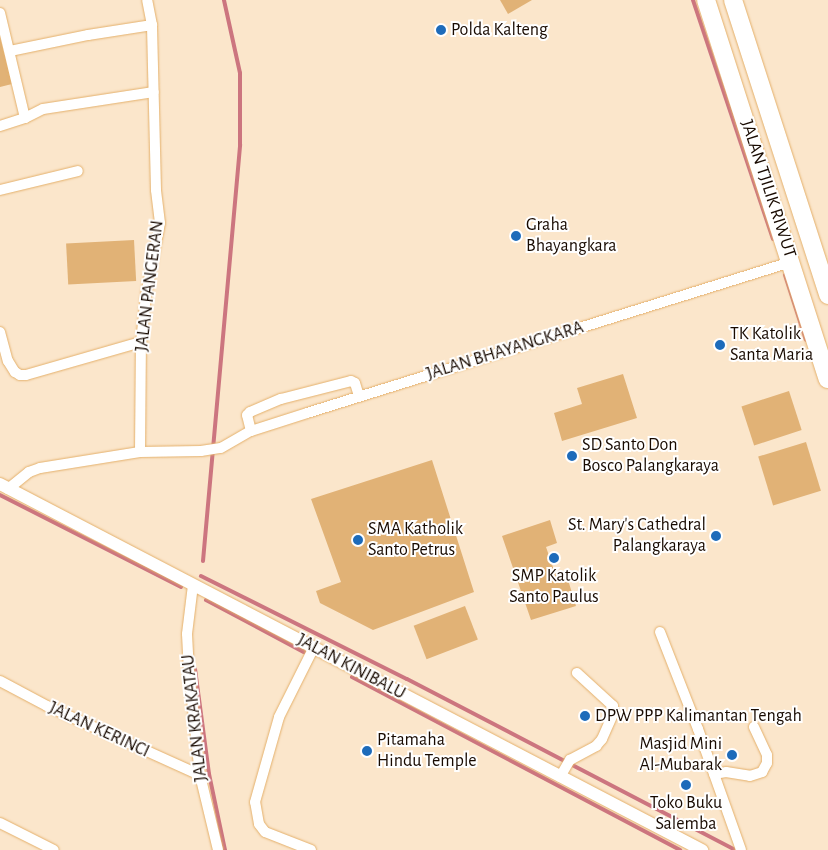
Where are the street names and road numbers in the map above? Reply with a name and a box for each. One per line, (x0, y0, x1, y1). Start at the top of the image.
street label: JALAN TJILIK RIWUT (735, 117, 801, 261)
street label: JALAN PANGERAN (131, 219, 169, 353)
street label: JALAN BHAYANGKARA (424, 317, 586, 385)
street label: JALAN KINIBALU (293, 629, 409, 705)
street label: JALAN KRAKATAU (178, 653, 212, 783)
street label: JALAN KERINCI (45, 697, 153, 763)

